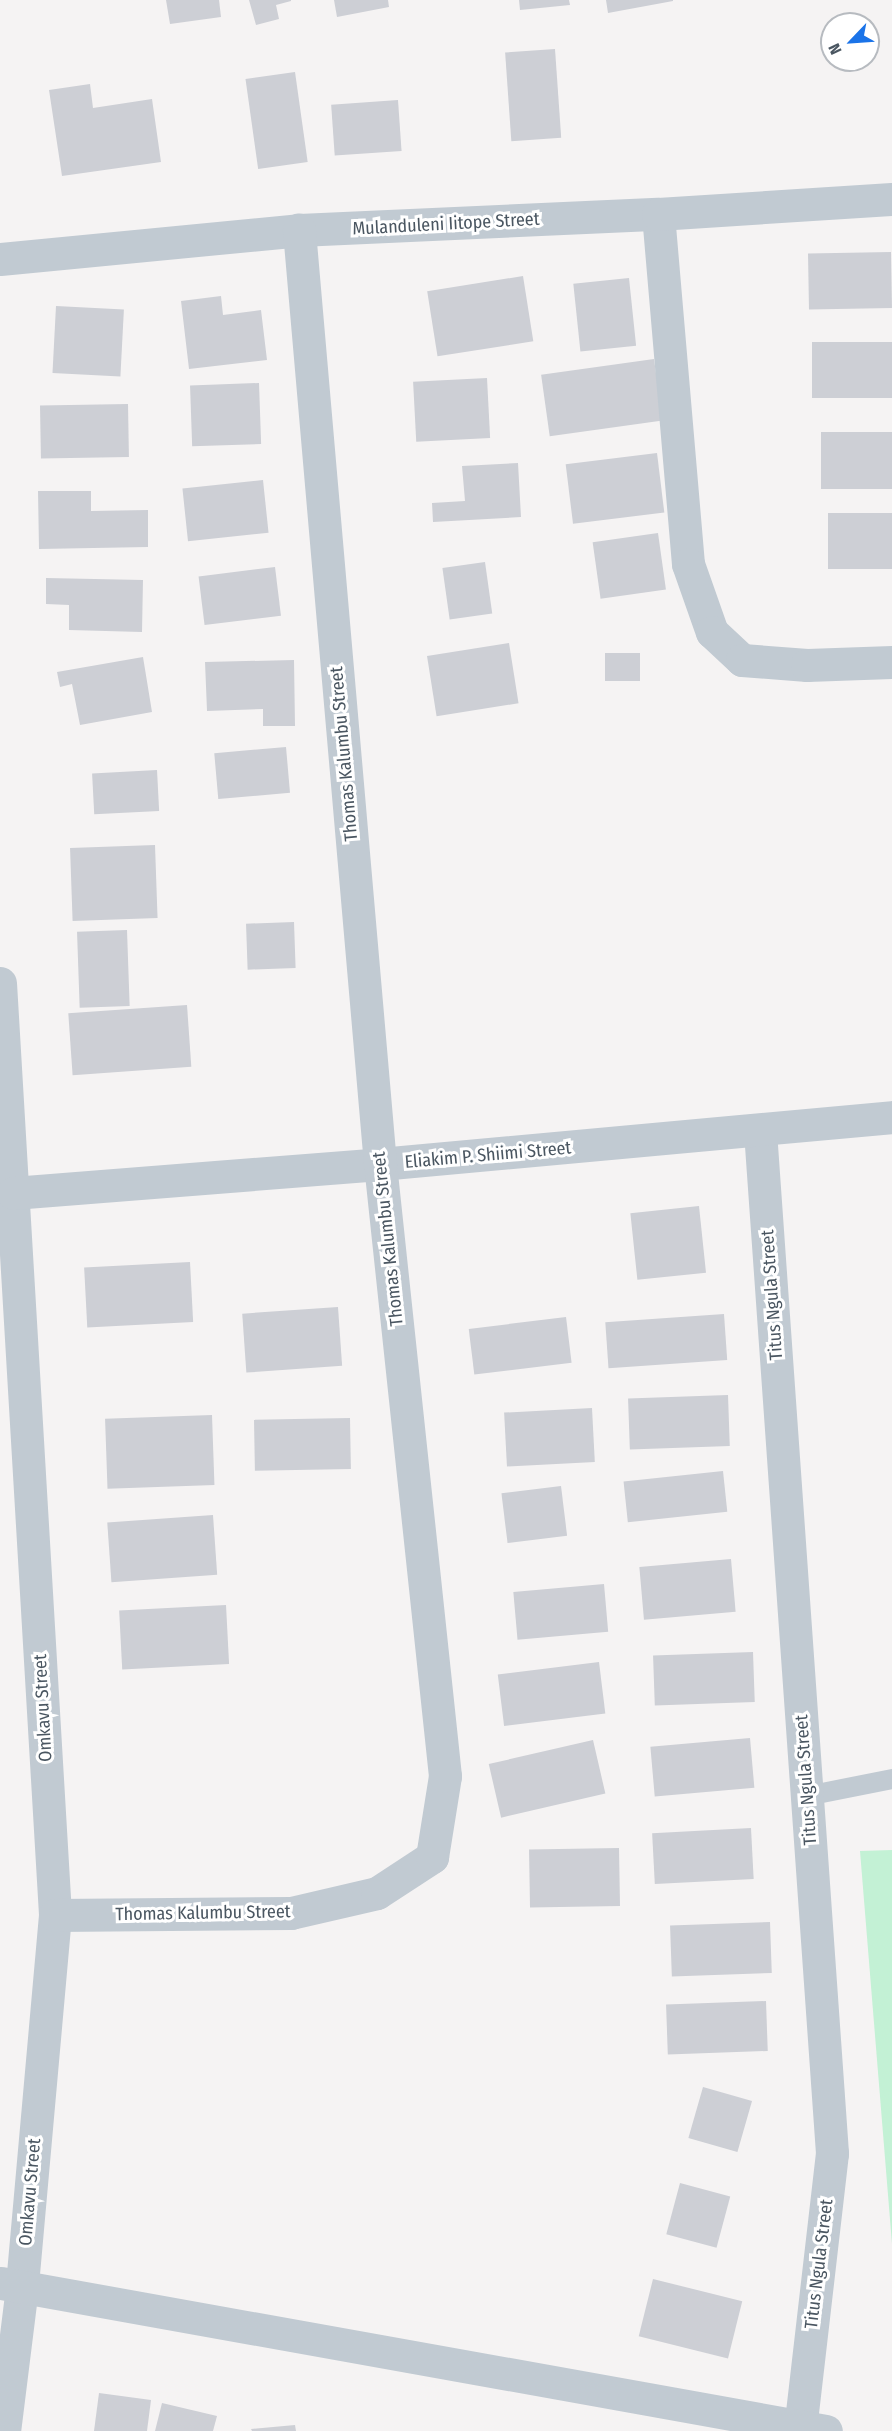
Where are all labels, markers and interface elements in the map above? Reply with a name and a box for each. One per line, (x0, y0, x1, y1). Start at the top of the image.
north arrow (820, 12, 880, 72)
text: N (824, 41, 846, 57)
street label: Mulanduleni Iitope Street (352, 208, 540, 240)
street label: Thomas Kalumbu Street (326, 666, 362, 842)
street label: Eliakim P. Shiimi Street (404, 1137, 572, 1173)
street label: Thomas Kalumbu Street (368, 1151, 408, 1327)
street label: Titus Ngula Street (757, 1229, 787, 1361)
street label: Omkavu Street (29, 1654, 57, 1762)
street label: Titus Ngula Street (791, 1714, 821, 1846)
street label: Thomas Kalumbu Street (115, 1901, 291, 1925)
street label: Omkavu Street (15, 2137, 45, 2247)
street label: Titus Ngula Street (800, 2198, 838, 2330)

